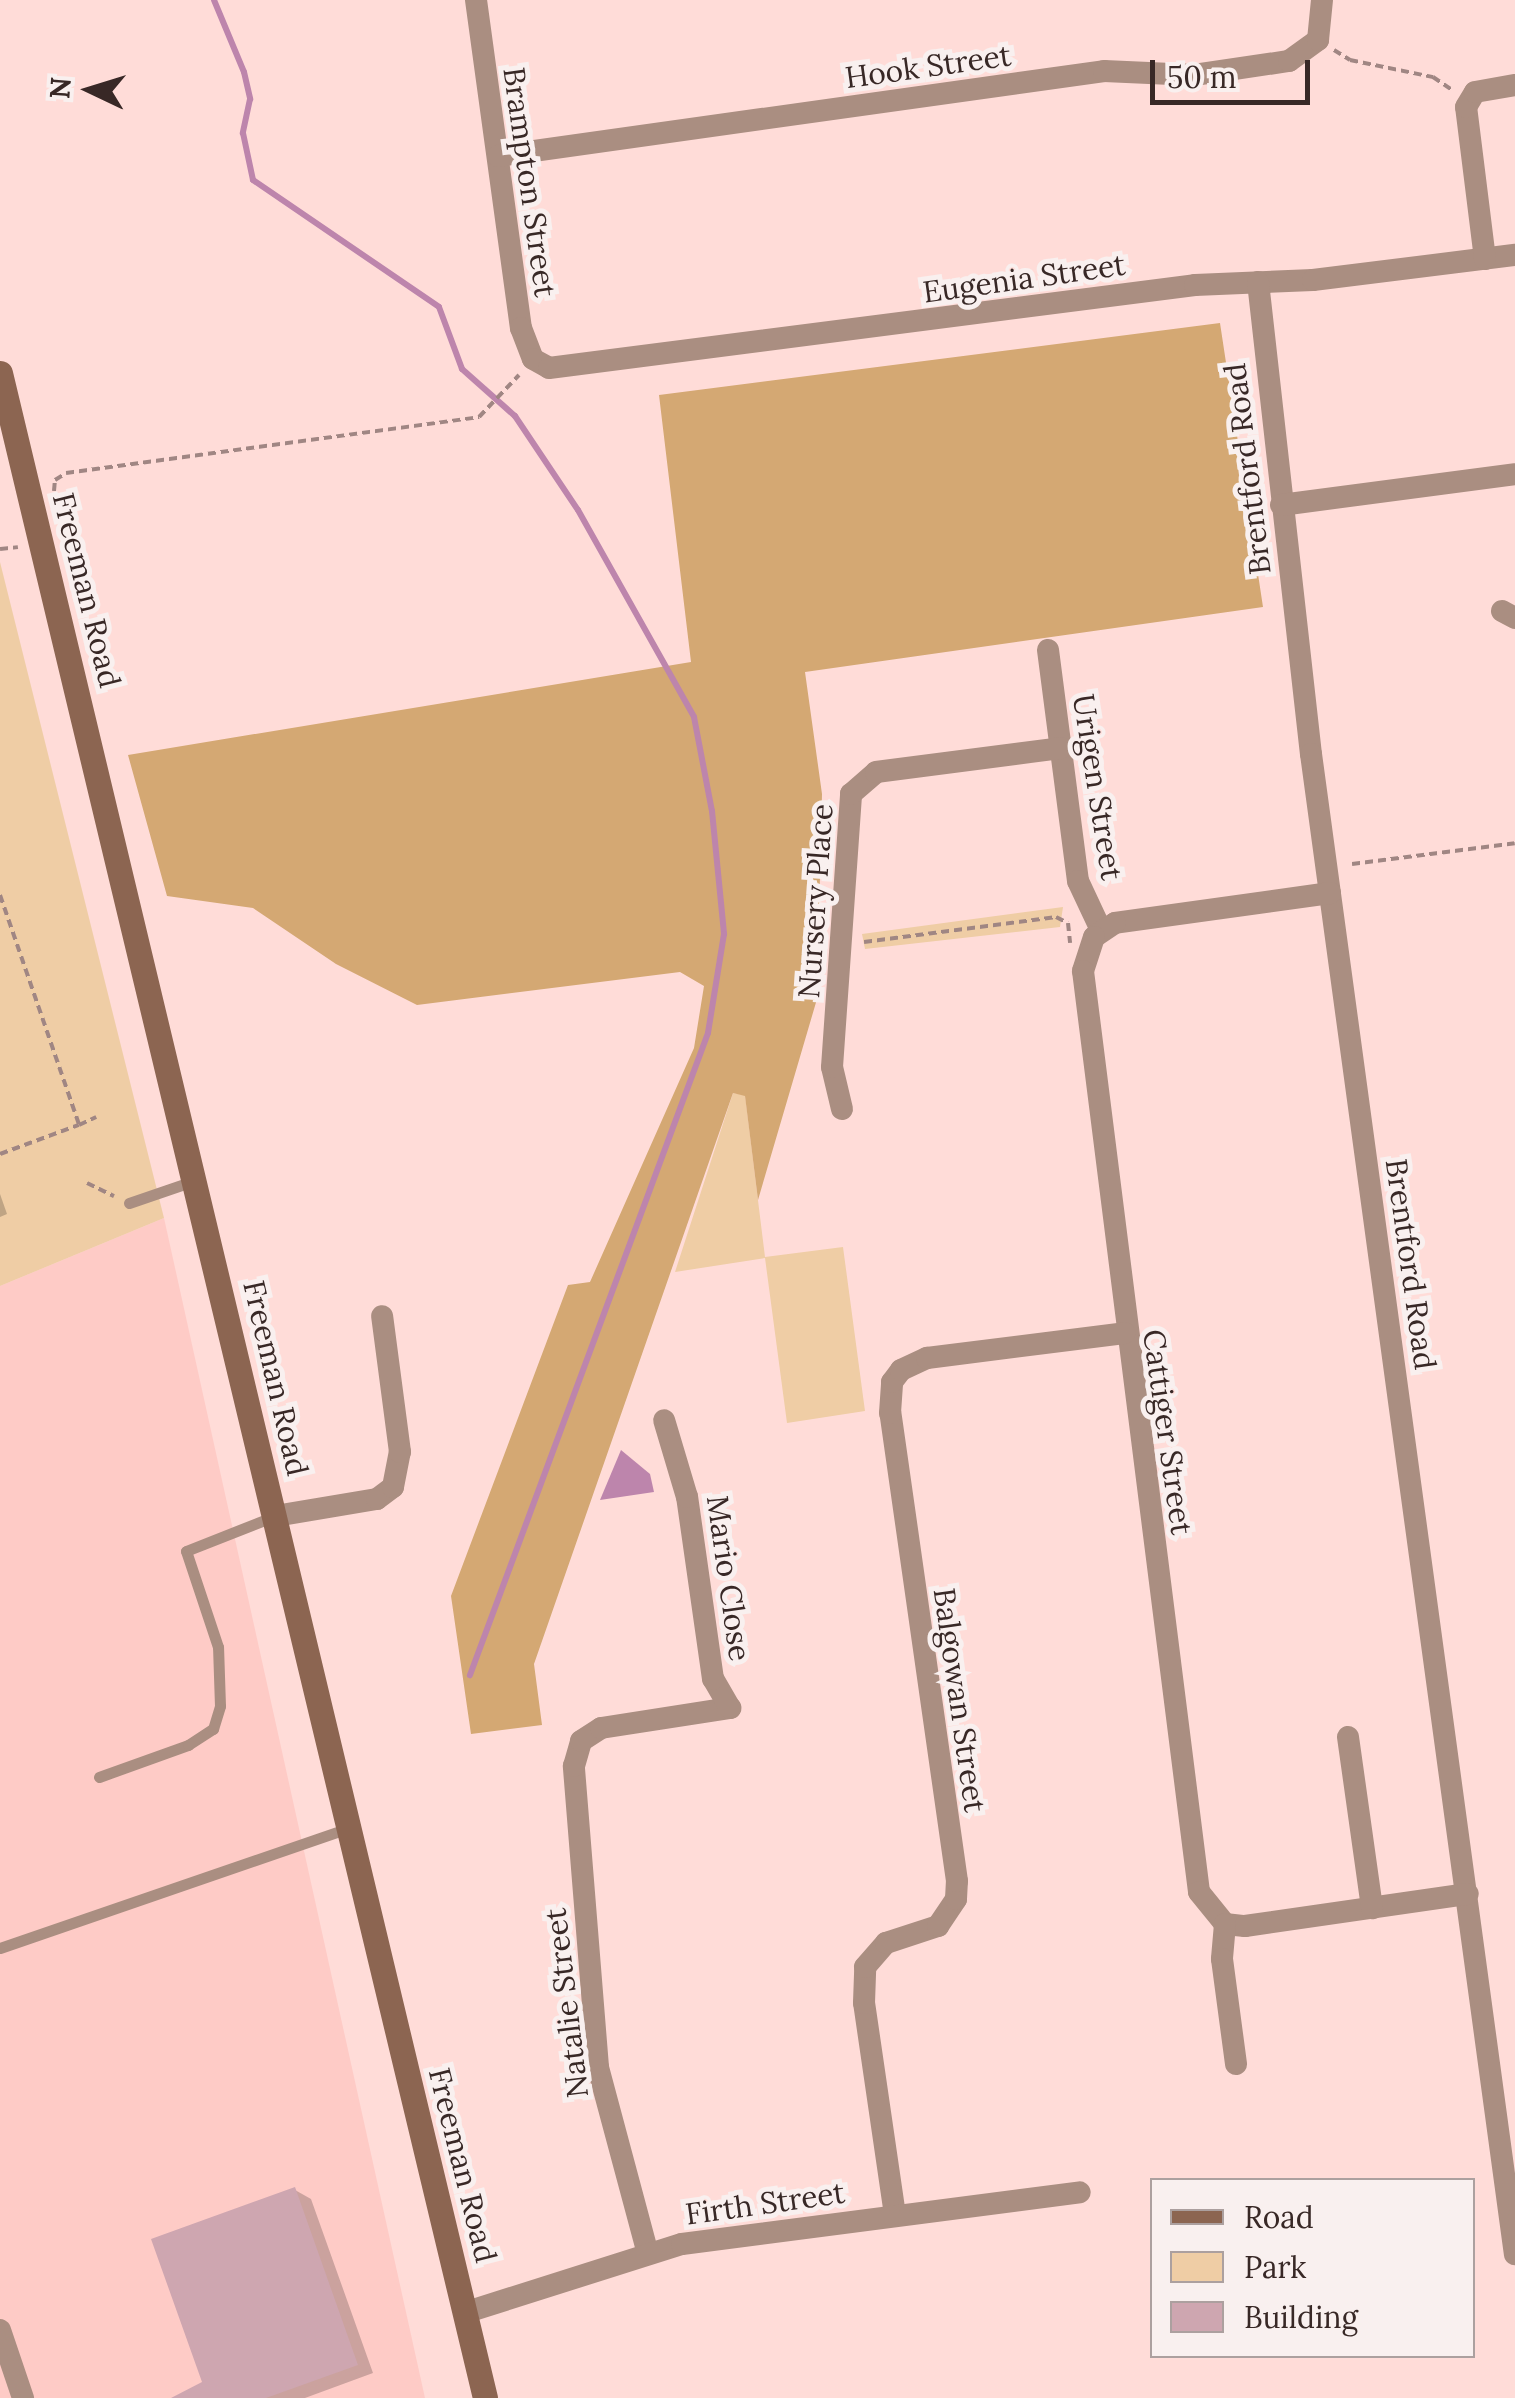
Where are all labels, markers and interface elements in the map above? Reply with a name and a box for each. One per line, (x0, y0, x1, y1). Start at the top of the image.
street label: Hook Street (843, 37, 1013, 95)
north arrow (40, 40, 140, 140)
scale bar (1155, 40, 1315, 102)
text: 50 m (1167, 58, 1237, 96)
street label: Brampton Street (496, 65, 564, 299)
text: N (41, 76, 79, 100)
street label: Eugenia Street (920, 246, 1128, 310)
street label: Brentford Road (1216, 361, 1278, 577)
street label: Freeman Road (45, 489, 129, 691)
street label: Urigen Street (1066, 691, 1130, 883)
street label: Nursery Place (790, 803, 840, 999)
street label: Brentford Road (1378, 1156, 1444, 1372)
street label: Freeman Road (236, 1277, 316, 1479)
street label: Cattiger Street (1136, 1327, 1200, 1537)
street label: Mario Close (700, 1493, 758, 1663)
street label: Balgowan Street (926, 1585, 994, 1815)
street label: Natalie Street (537, 1906, 595, 2100)
street label: Freeman Road (421, 2064, 505, 2266)
street label: Firth Street (683, 2174, 847, 2232)
legend (1150, 2178, 1475, 2358)
text: Road (1244, 2198, 1314, 2236)
text: Park (1244, 2248, 1306, 2286)
text: Building (1244, 2298, 1358, 2336)

